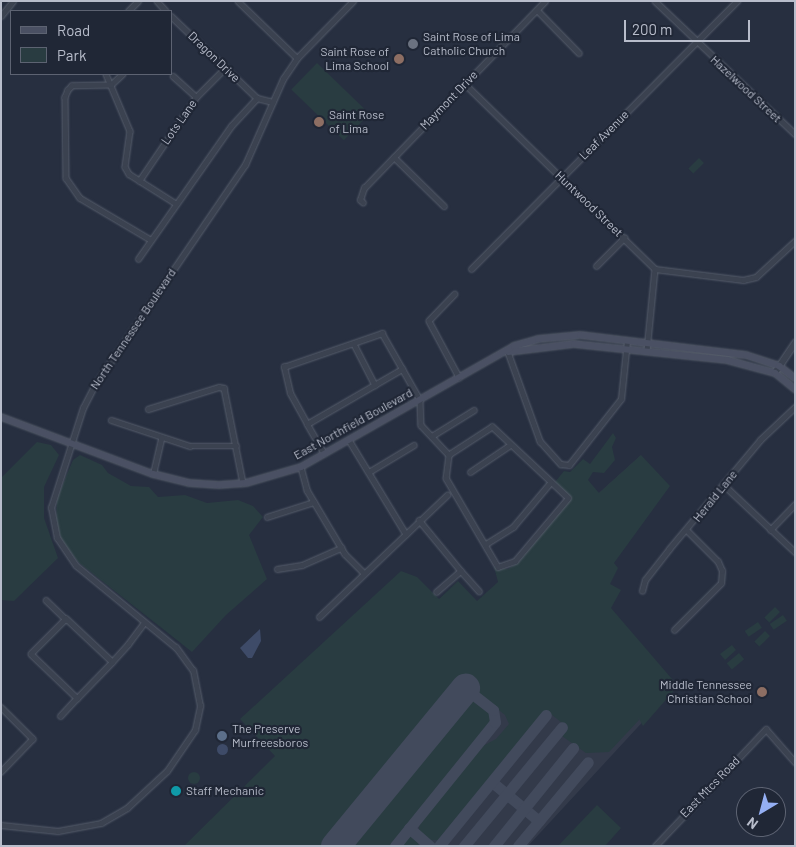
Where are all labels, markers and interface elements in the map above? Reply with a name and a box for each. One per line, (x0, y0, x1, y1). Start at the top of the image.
legend (10, 10, 172, 75)
scale bar (626, 10, 752, 42)
text: 200 m (632, 20, 672, 38)
text: Road (57, 21, 90, 39)
street label: Dragon Drive (185, 29, 243, 85)
place label: Saint Rose of Lima Catholic Church (423, 30, 520, 58)
marker: Saint Rose of Lima Catholic Church (407, 38, 419, 50)
place label: Saint Rose of Lima School (320, 45, 389, 73)
text: Park (57, 46, 86, 64)
street label: Hazelwood Street (708, 52, 784, 126)
marker: Saint Rose of Lima School (393, 53, 405, 65)
street label: Maymont Drive (417, 67, 481, 133)
street label: Lots Lane (158, 97, 200, 147)
street label: Leaf Avenue (576, 107, 632, 163)
place label: Saint Rose of Lima (329, 108, 384, 136)
marker: Saint Rose of Lima (313, 116, 325, 128)
street label: Huntwood Street (552, 168, 626, 240)
street label: North Tennessee Boulevard (87, 266, 179, 392)
street label: East Northfield Boulevard (291, 385, 415, 463)
street label: Herald Lane (690, 467, 740, 525)
place label: Middle Tennessee Christian School (660, 678, 752, 706)
marker: Middle Tennessee Christian School (756, 686, 768, 698)
place label: The Preserve Murfreesboros (232, 722, 308, 750)
marker: The Preserve Murfreesboros (216, 730, 228, 742)
street label: East Mtcs Road (677, 753, 743, 821)
place label: Staff Mechanic (186, 784, 264, 798)
marker: Staff Mechanic (170, 785, 182, 797)
north arrow (736, 787, 786, 837)
text: N (743, 814, 761, 833)

